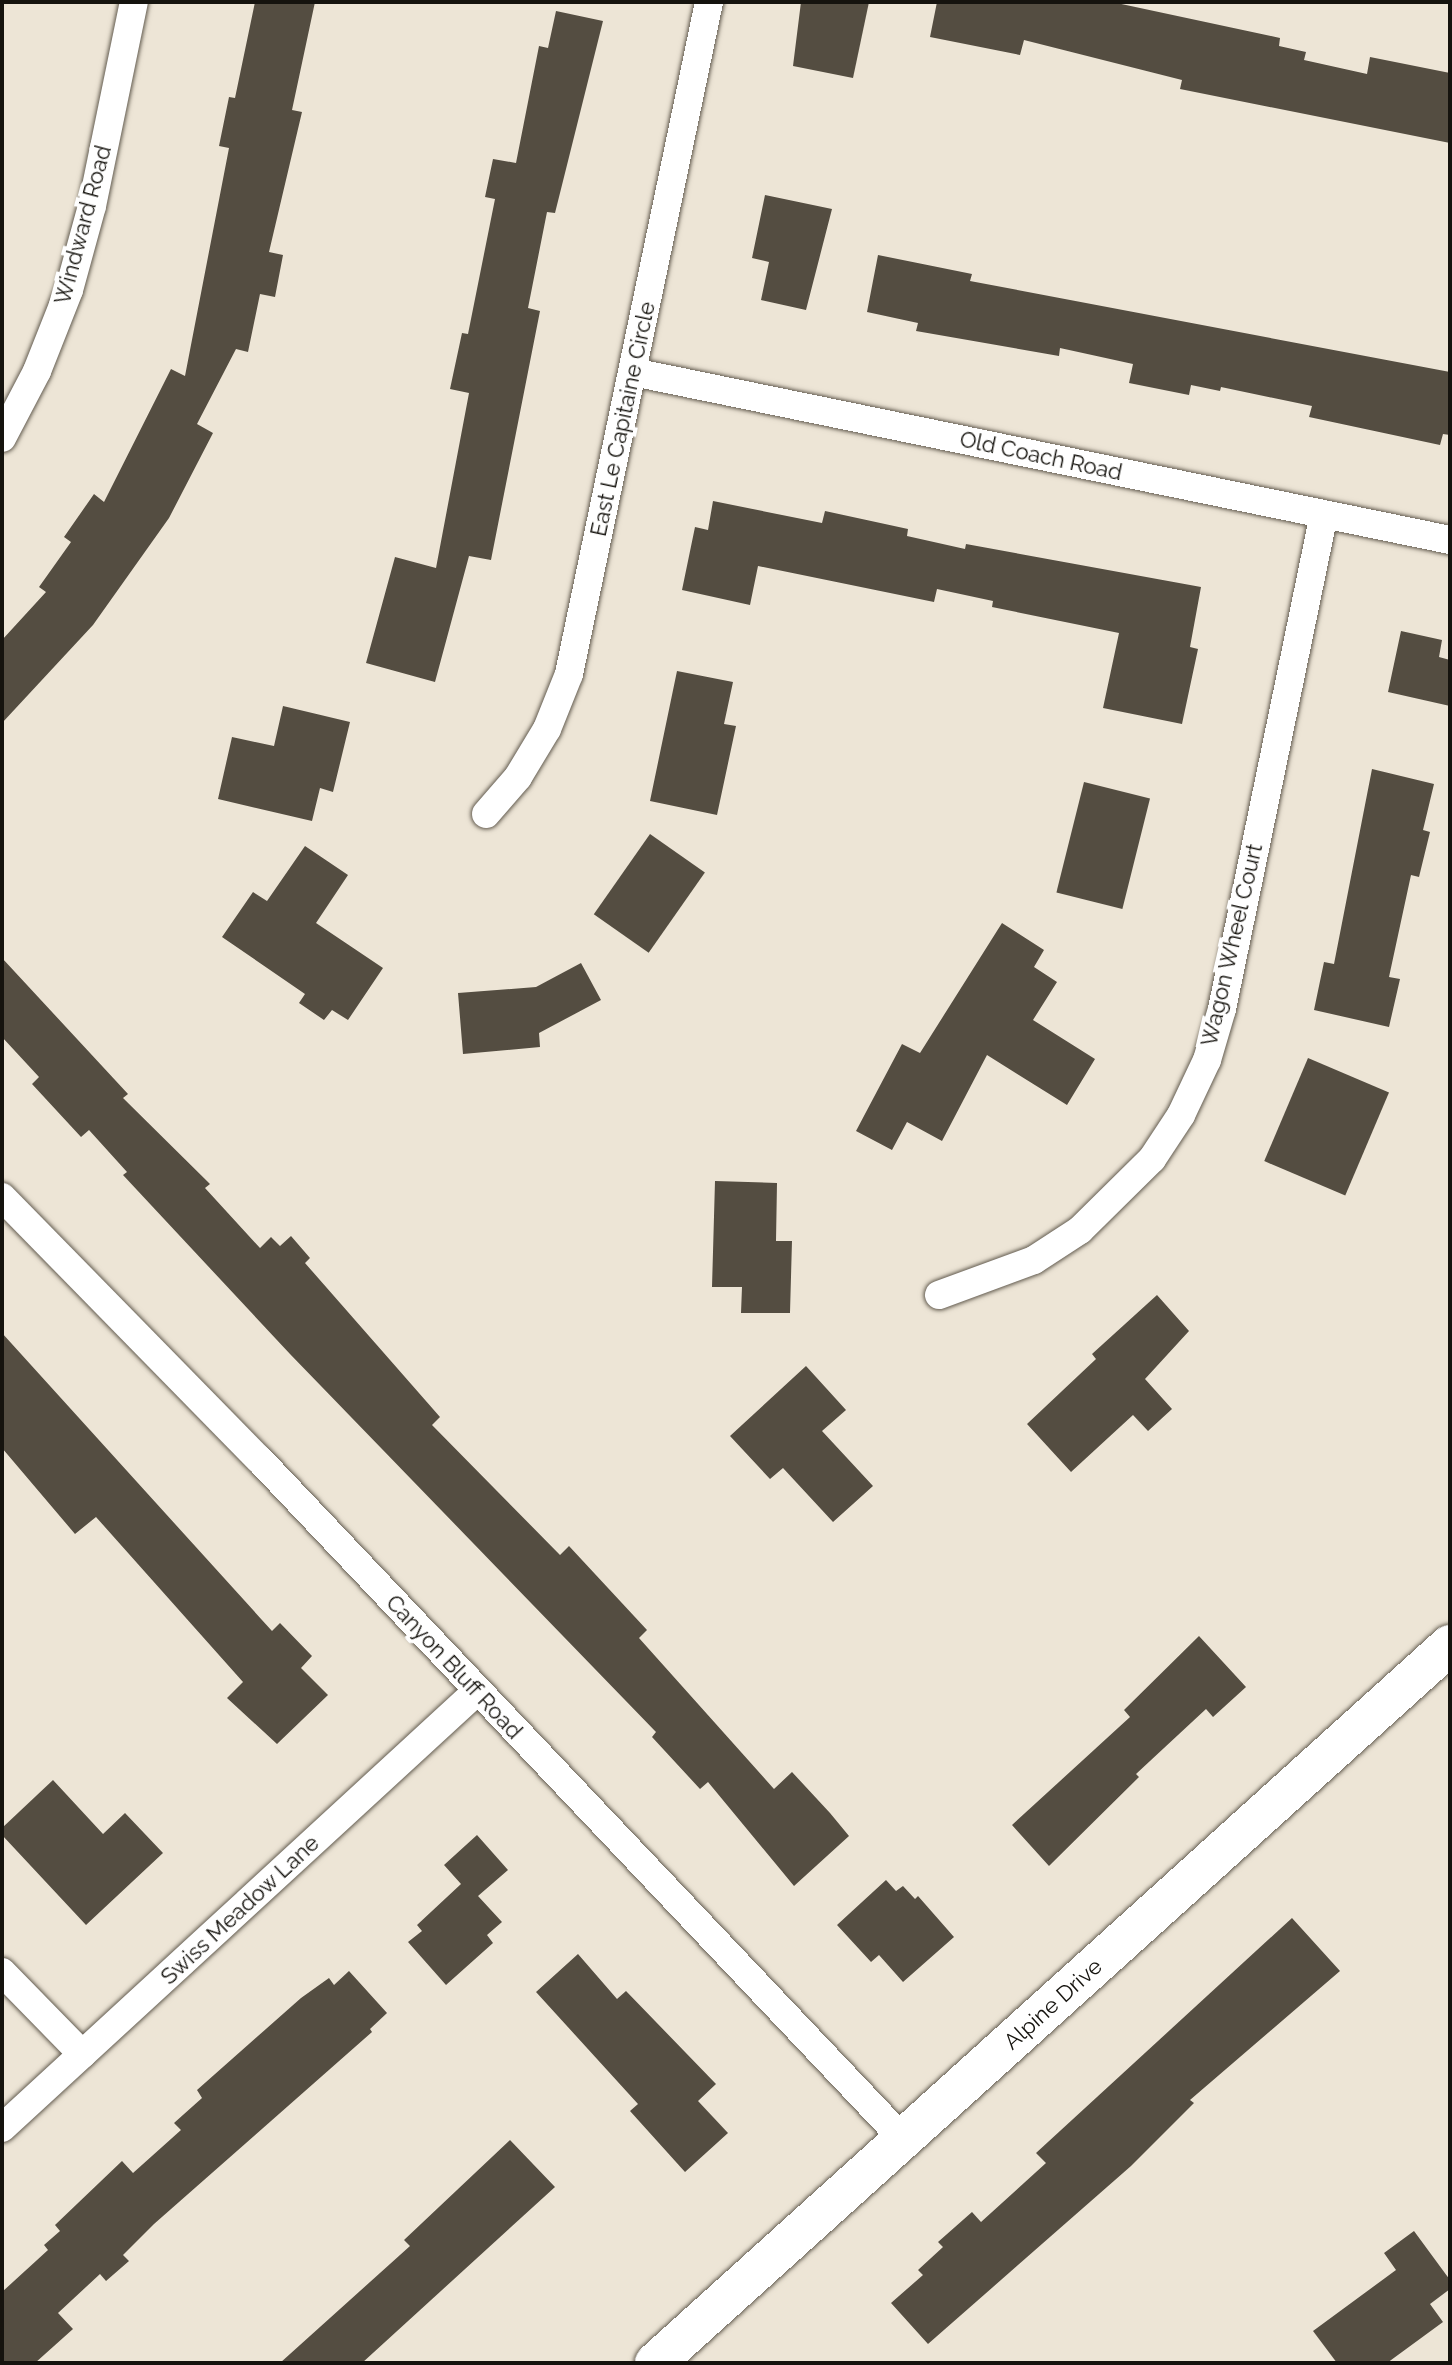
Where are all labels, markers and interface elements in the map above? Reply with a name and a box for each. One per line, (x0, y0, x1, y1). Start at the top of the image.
street label: Windward Road (49, 143, 117, 307)
street label: East Le Capitaine Circle (585, 299, 661, 539)
street label: Old Coach Road (957, 426, 1125, 486)
street label: Wagon Wheel Court (1196, 840, 1268, 1050)
street label: Canyon Bluff Road (380, 1589, 528, 1745)
street label: Swiss Meadow Lane (155, 1830, 325, 1990)
street label: Alpine Drive (998, 1953, 1108, 2055)

